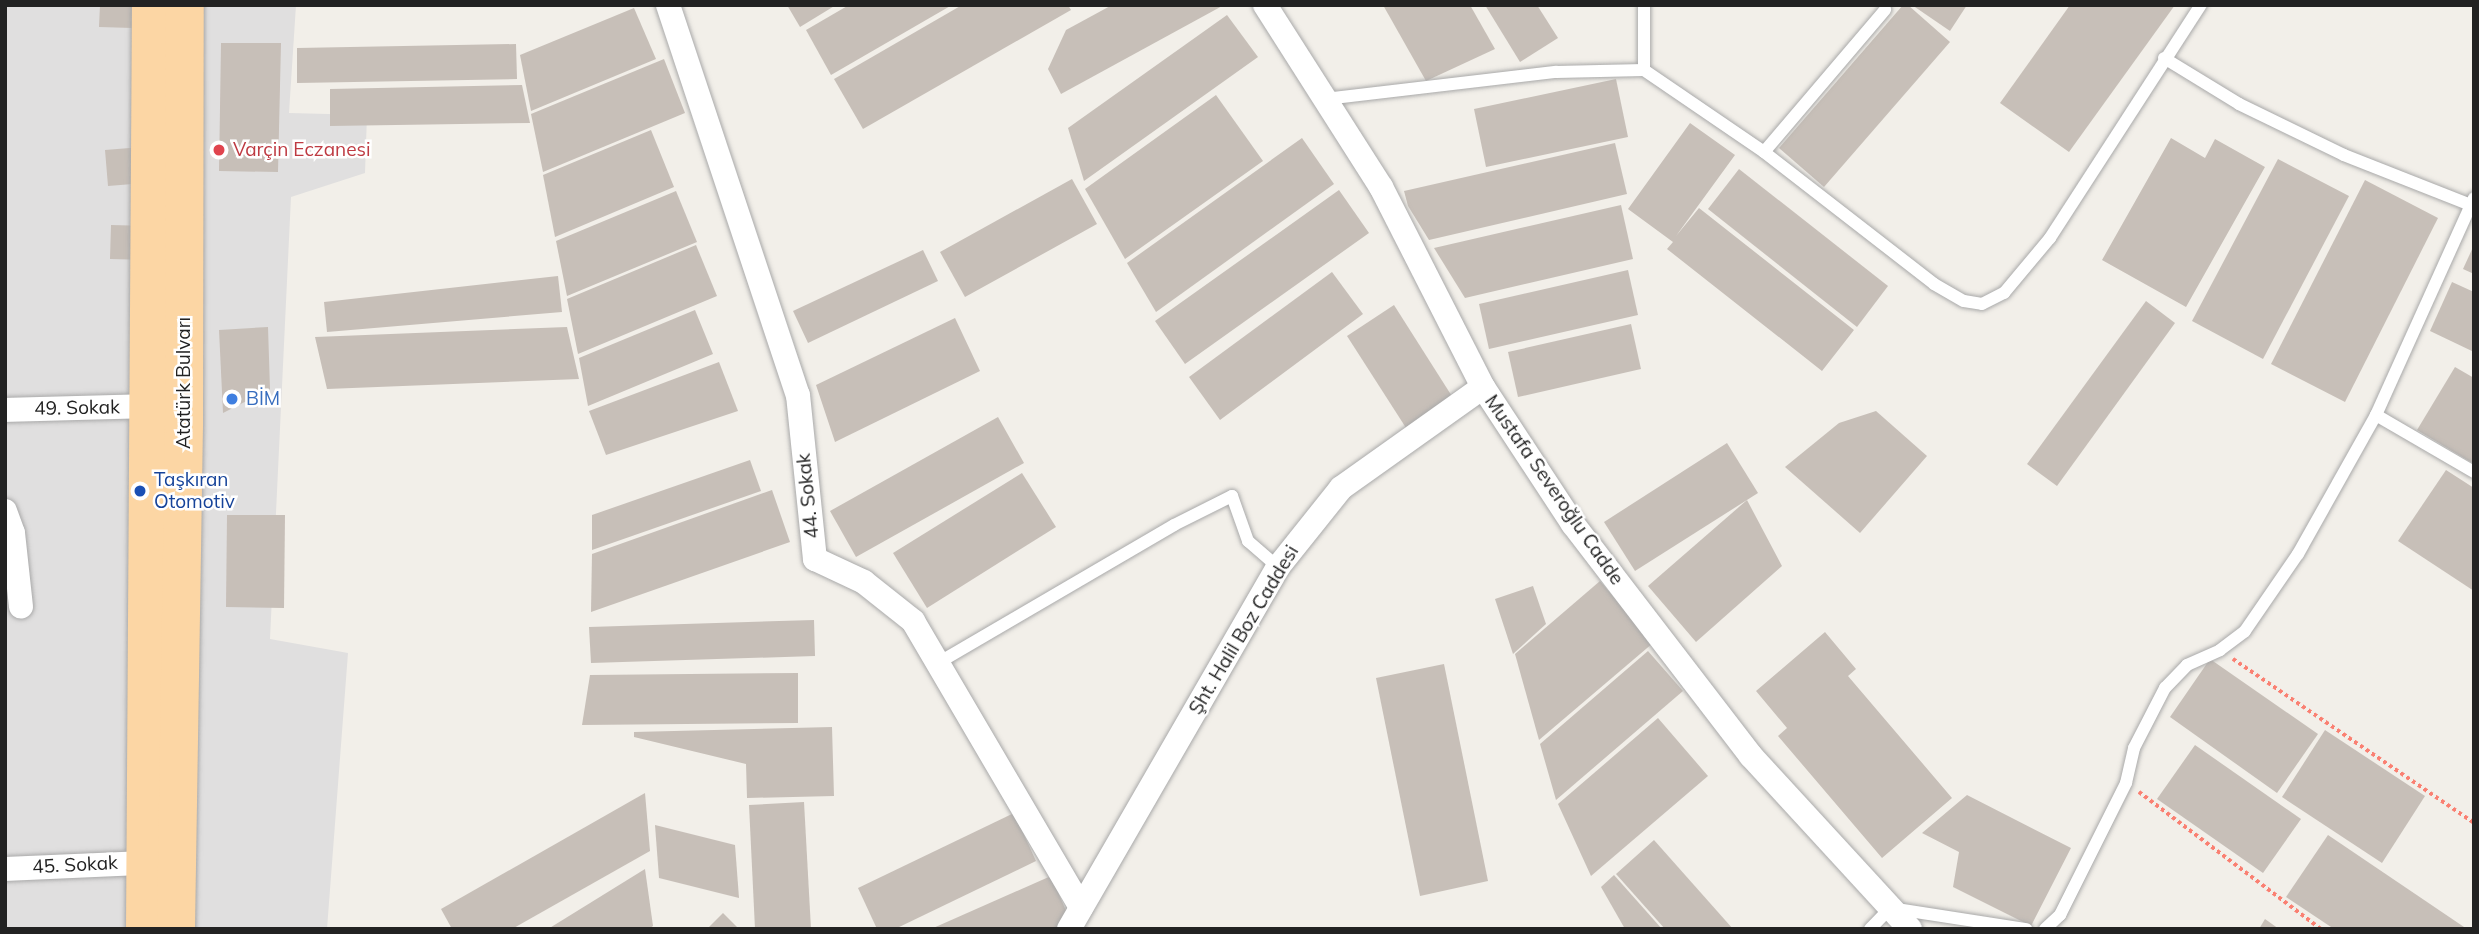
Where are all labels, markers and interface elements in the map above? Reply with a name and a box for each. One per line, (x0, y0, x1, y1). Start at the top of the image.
place label: Varçin Eczanesi (233, 139, 370, 161)
marker: Varçin Eczanesi (211, 142, 227, 158)
street label: Atatürk Bulvarı (173, 317, 195, 449)
place label: BİM (246, 388, 280, 410)
marker: BİM (224, 391, 240, 407)
street label: Mustafa Severoğlu Cadde (1480, 391, 1628, 589)
street label: 49. Sokak (34, 396, 120, 420)
street label: 44. Sokak (792, 452, 824, 540)
place label: Taşkıran Otomotiv (154, 469, 235, 513)
marker: Taşkıran Otomotiv (132, 483, 148, 499)
street label: Şht. Halil Boz Caddesi (1184, 541, 1304, 719)
street label: 45. Sokak (32, 851, 118, 879)

